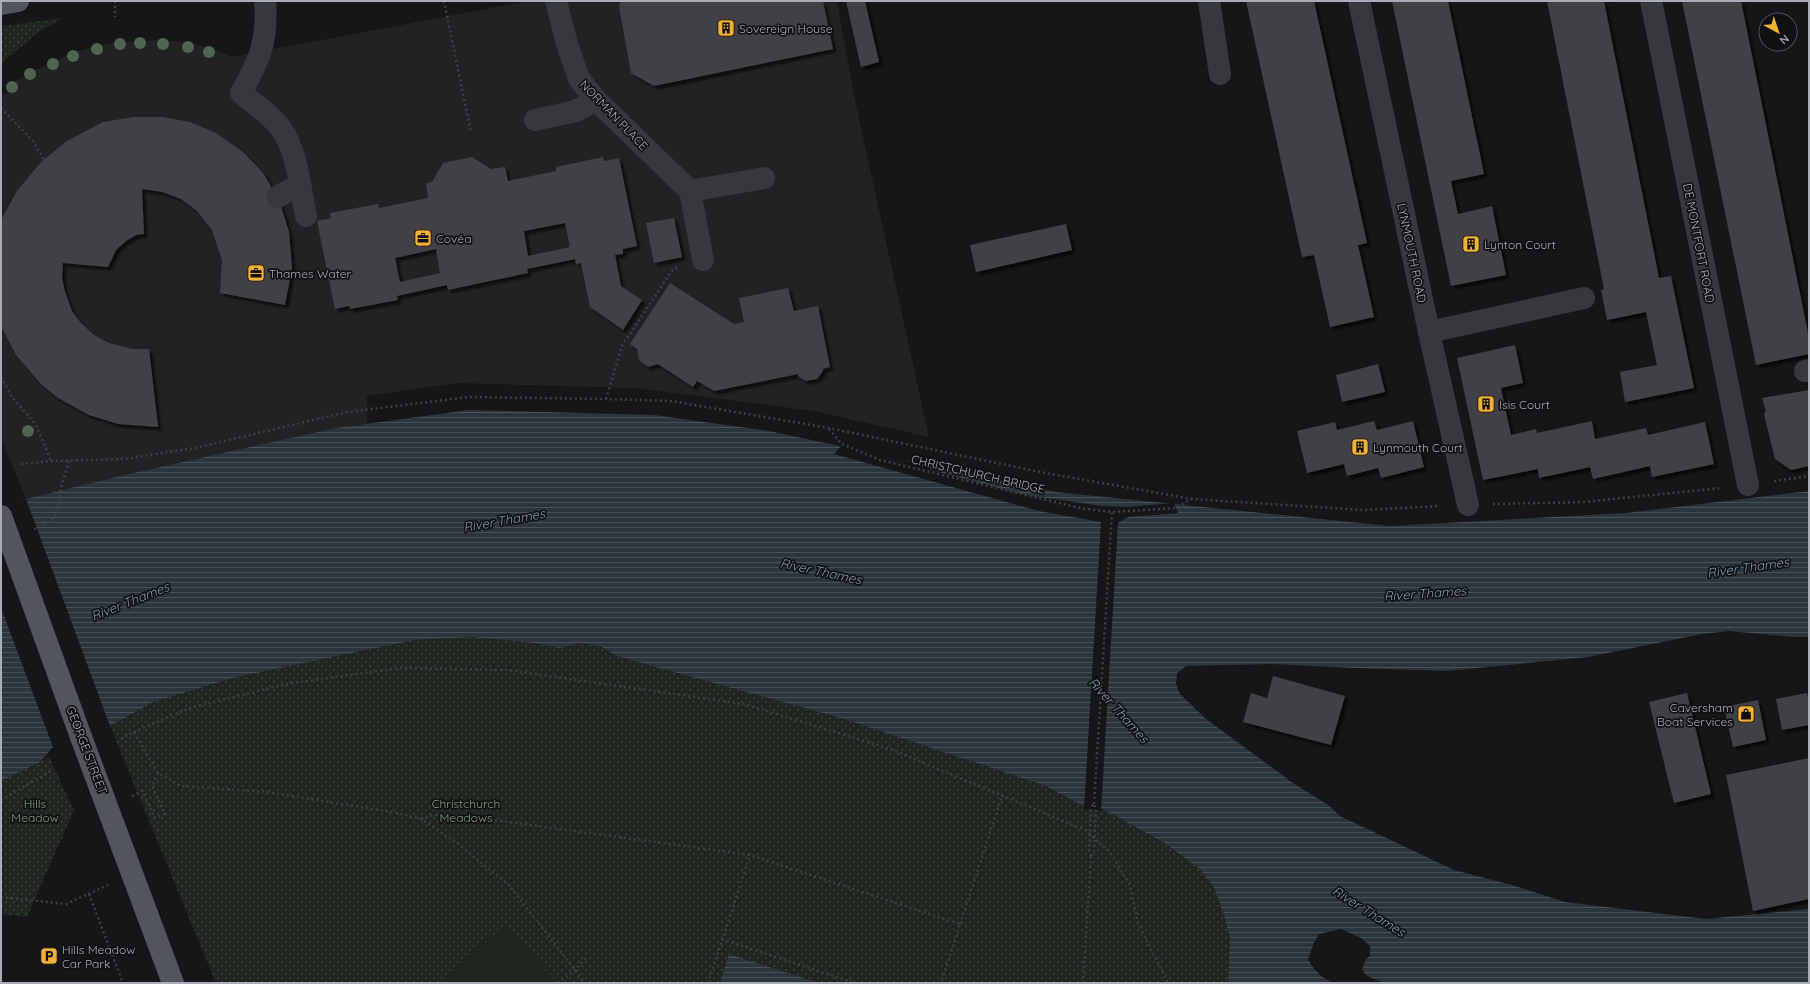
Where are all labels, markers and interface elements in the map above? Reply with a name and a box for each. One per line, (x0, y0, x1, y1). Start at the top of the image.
north arrow (1758, 12, 1798, 52)
building icon: Sovereign House (716, 18, 736, 38)
place label: Sovereign House (739, 21, 833, 36)
text: N (1777, 32, 1792, 48)
street label: NORMAN PLACE (577, 77, 651, 153)
street label: DE MONTFORT ROAD (1680, 182, 1718, 304)
street label: LYNMOUTH ROAD (1394, 202, 1430, 305)
office icon: Covéa (413, 228, 433, 248)
place label: Covéa (436, 231, 471, 246)
building icon: Lynton Court (1461, 234, 1481, 254)
place label: Lynton Court (1484, 237, 1556, 252)
office icon: Thames Water (246, 263, 266, 283)
place label: Thames Water (269, 266, 352, 281)
building icon: Isis Court (1476, 394, 1496, 414)
place label: Isis Court (1499, 397, 1550, 412)
building icon: Lynmouth Court (1350, 437, 1370, 457)
place label: Lynmouth Court (1373, 440, 1463, 455)
street label: CHRISTCHURCH BRIDGE (910, 451, 1046, 497)
water label: River Thames (462, 505, 547, 535)
water label: River Thames (1706, 553, 1791, 581)
water label: River Thames (779, 555, 864, 588)
water label: River Thames (89, 578, 172, 624)
water label: River Thames (1383, 582, 1468, 604)
water label: River Thames (1085, 674, 1153, 747)
place label: Caversham Boat Services (1657, 700, 1733, 729)
street label: GEORGE STREET (63, 704, 111, 796)
shop icon: Caversham Boat Services (1736, 704, 1756, 724)
park label: Hills Meadow (11, 796, 59, 825)
park label: Christchurch Meadows (432, 796, 500, 825)
water label: River Thames (1330, 882, 1409, 940)
place label: Hills Meadow Car Park (62, 942, 135, 971)
parking icon: Hills Meadow Car Park (39, 946, 59, 966)

